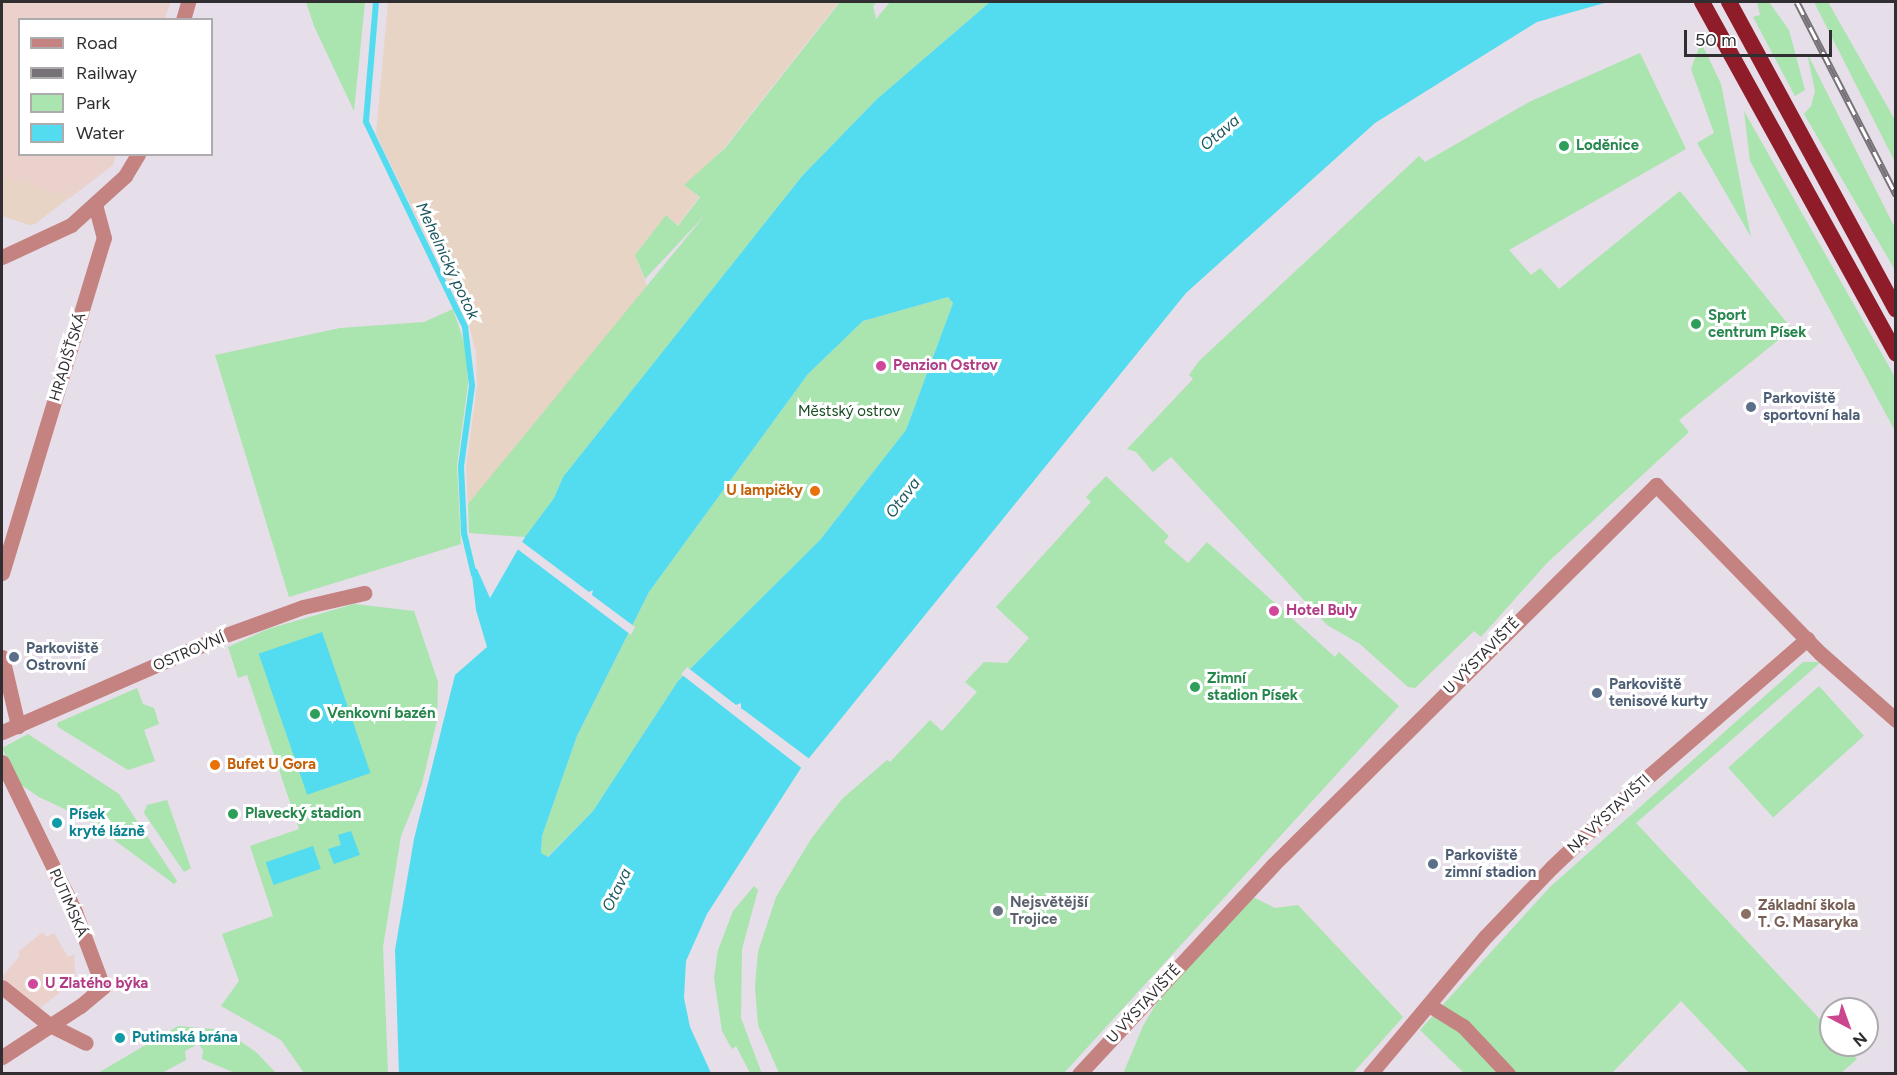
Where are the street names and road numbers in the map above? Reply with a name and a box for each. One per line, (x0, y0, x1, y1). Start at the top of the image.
street label: HRADIŠŤSKÁ (46, 311, 90, 403)
street label: U VÝSTAVIŠTĚ (1440, 614, 1524, 698)
street label: OSTROVNÍ (150, 629, 228, 675)
street label: NA VÝSTAVIŠTI (1564, 771, 1654, 857)
street label: PUTIMSKÁ (45, 866, 91, 940)
street label: U VÝSTAVIŠTĚ (1103, 961, 1185, 1047)

